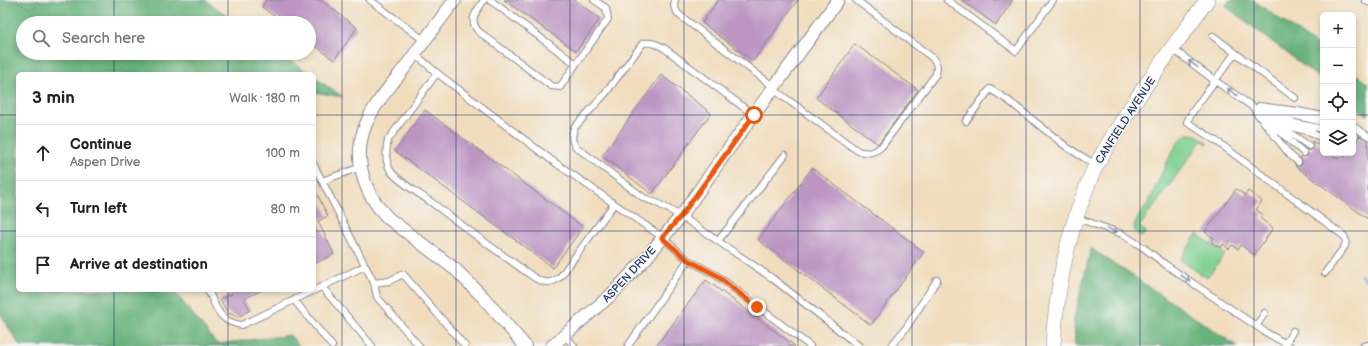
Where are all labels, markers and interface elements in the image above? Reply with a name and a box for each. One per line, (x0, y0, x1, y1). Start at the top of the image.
map controls (1320, 12, 1356, 156)
button: + (1320, 12, 1356, 48)
search box (16, 16, 316, 60)
icon: search (30, 27, 52, 49)
text: Search here (62, 29, 145, 48)
button: − (1320, 48, 1356, 84)
one-way arrow (1188, 60, 1199, 69)
street label: CANFIELD AVENUE (1093, 74, 1158, 166)
button: locate (1320, 84, 1356, 120)
text: 3 min (32, 88, 75, 108)
one-way arrow (1227, 88, 1238, 97)
text: Walk · 180 m (229, 90, 300, 106)
route start (745, 106, 763, 124)
button: layers (1320, 120, 1356, 156)
text: Continue (70, 135, 132, 154)
icon: ahead (32, 142, 54, 164)
text: 100 m (265, 145, 300, 161)
text: Aspen Drive (70, 154, 141, 170)
icon: left (32, 198, 54, 220)
text: Turn left (70, 199, 127, 218)
text: 80 m (271, 201, 300, 217)
one-way arrow (1106, 227, 1118, 235)
street label: ASPEN DRIVE (600, 244, 659, 305)
icon: arrive (32, 254, 54, 276)
text: Arrive at destination (70, 255, 208, 274)
one-way arrow (1179, 274, 1190, 282)
route end (748, 298, 766, 316)

